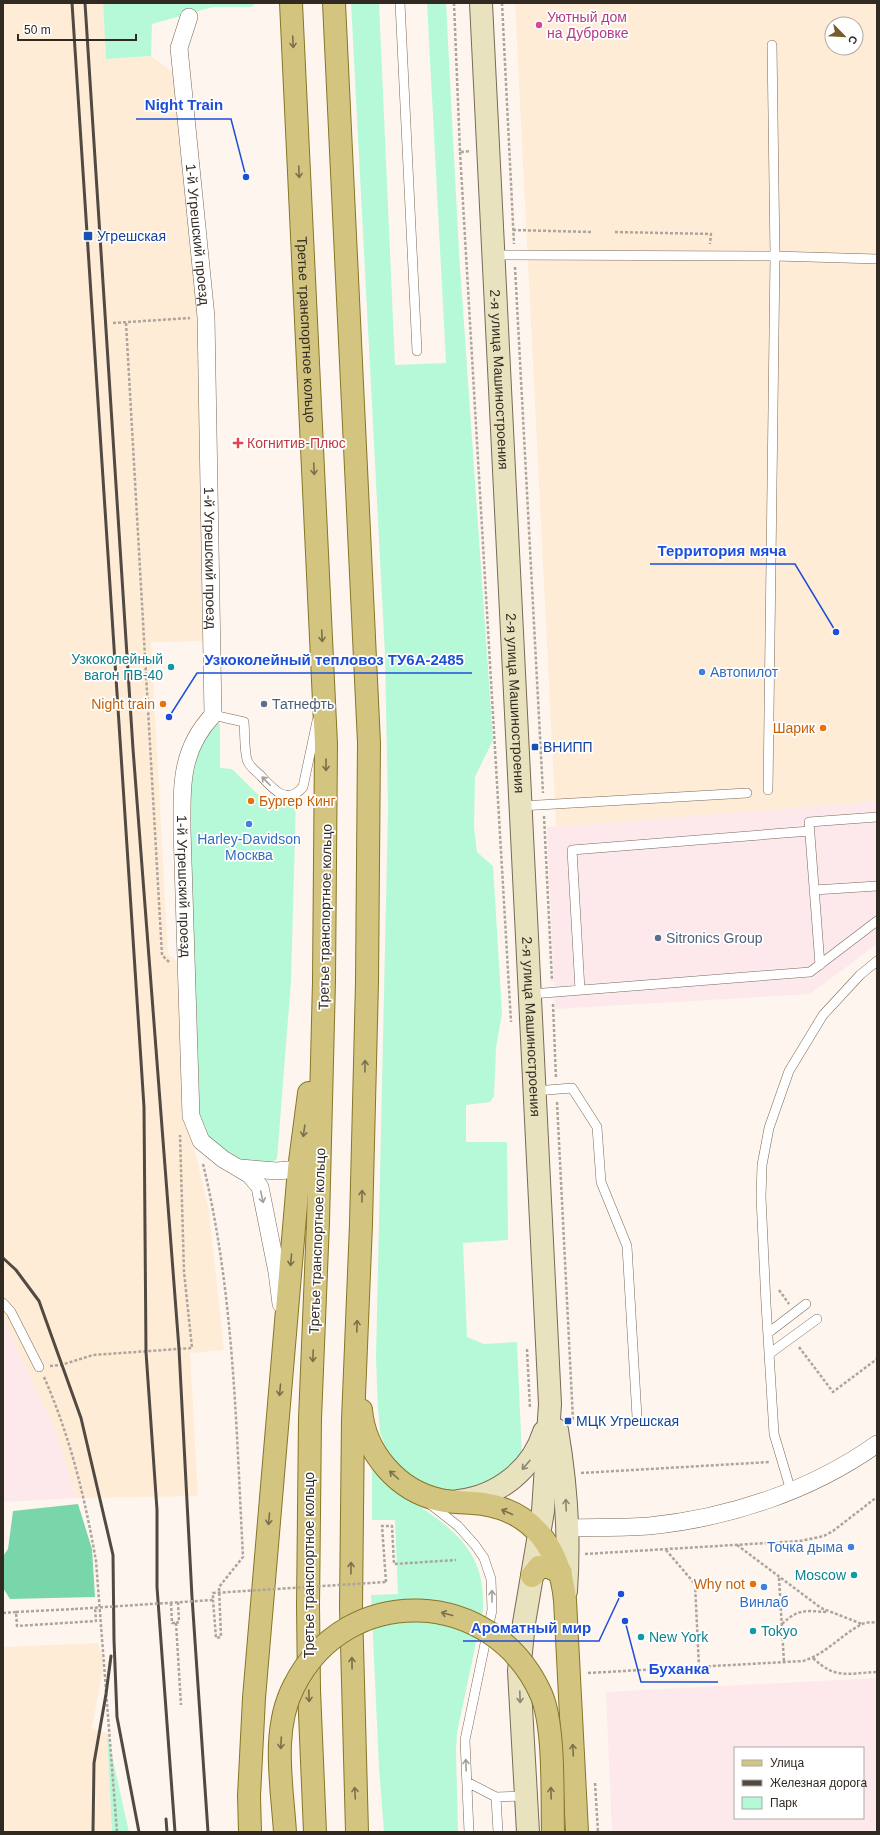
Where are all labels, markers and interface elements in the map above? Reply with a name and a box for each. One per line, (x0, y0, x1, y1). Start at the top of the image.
place label: Уютный дом на Дубровке (547, 9, 629, 41)
scale bar (18, 16, 136, 42)
north arrow (824, 16, 864, 56)
marker: Уютный дом на Дубровке (534, 20, 544, 30)
text: 50 m (24, 23, 51, 37)
text: С (846, 34, 860, 46)
one-way arrow (289, 35, 297, 48)
callout: Night Train (136, 92, 231, 119)
text: Night Train (145, 96, 223, 113)
street label: 1-й Угрешский проезд (183, 163, 213, 306)
one-way arrow (296, 165, 303, 178)
place label: Угрешская (97, 228, 166, 244)
marker: Угрешская (82, 230, 94, 242)
street label: Третье транспортное кольцо (294, 236, 319, 423)
street label: 2-я улица Машиностроения (487, 289, 512, 470)
place label: Когнитив-Плюс (247, 435, 346, 451)
marker: Когнитив-Плюс (232, 437, 244, 449)
one-way arrow (310, 462, 318, 475)
street label: 1-й Угрешский проезд (201, 487, 219, 629)
callout: Территория мяча (650, 537, 795, 564)
text: Территория мяча (658, 542, 787, 559)
street label: 2-я улица Машиностроения (503, 613, 528, 794)
one-way arrow (318, 629, 325, 642)
callout: Узкоколейный тепловоз ТУ6А-2485 (197, 646, 472, 673)
place label: Узкоколейный вагон ПВ-40 (71, 651, 163, 683)
text: Узкоколейный тепловоз ТУ6А-2485 (204, 651, 464, 668)
marker: Узкоколейный вагон ПВ-40 (166, 662, 176, 672)
place label: Автопилот (710, 664, 779, 680)
marker: Автопилот (697, 667, 707, 677)
place label: Night train (91, 696, 155, 712)
place label: Татнефть (272, 696, 334, 712)
marker: Night train (158, 699, 168, 709)
marker: Татнефть (259, 699, 269, 709)
place label: Шарик (773, 720, 816, 736)
marker: Шарик (818, 723, 828, 733)
place label: ВНИПП (543, 739, 593, 755)
marker: ВНИПП (530, 742, 540, 752)
one-way arrow (322, 758, 330, 771)
one-way arrow (261, 776, 270, 786)
place label: Бургер Кинг (259, 793, 336, 809)
marker: Бургер Кинг (246, 796, 256, 806)
street label: 1-й Угрешский проезд (174, 815, 194, 957)
marker: Harley-Davidson Москва (244, 819, 254, 829)
street label: Третье транспортное кольцо (315, 824, 335, 1010)
place label: Harley-Davidson Москва (197, 831, 301, 863)
place label: Sitronics Group (666, 930, 763, 946)
marker: Sitronics Group (653, 933, 663, 943)
street label: 2-я улица Машиностроения (519, 936, 544, 1117)
one-way arrow (361, 1060, 369, 1073)
one-way arrow (300, 1124, 308, 1137)
street label: Третье транспортное кольцо (306, 1147, 328, 1334)
one-way arrow (258, 1190, 266, 1203)
one-way arrow (358, 1190, 366, 1203)
one-way arrow (288, 1253, 295, 1266)
one-way arrow (353, 1320, 361, 1333)
one-way arrow (309, 1349, 317, 1362)
one-way arrow (277, 1383, 284, 1396)
place label: МЦК Угрешская (576, 1413, 679, 1429)
marker: МЦК Угрешская (563, 1416, 573, 1426)
one-way arrow (521, 1460, 530, 1470)
one-way arrow (388, 1471, 399, 1480)
street label: Третье транспортное кольцо (301, 1472, 317, 1658)
one-way arrow (562, 1499, 570, 1512)
one-way arrow (502, 1508, 514, 1515)
one-way arrow (266, 1512, 273, 1525)
place label: Точка дыма (767, 1539, 843, 1555)
marker: Точка дыма (846, 1542, 856, 1552)
one-way arrow (347, 1562, 355, 1575)
place label: Moscow (795, 1567, 847, 1583)
marker: Moscow (849, 1570, 859, 1580)
place label: Why not (694, 1576, 745, 1592)
marker: Why not (748, 1579, 758, 1589)
marker: Винлаб (759, 1582, 769, 1592)
one-way arrow (488, 1590, 496, 1603)
place label: Винлаб (740, 1594, 788, 1610)
one-way arrow (441, 1610, 454, 1617)
callout: Ароматный мир (463, 1614, 599, 1641)
text: Ароматный мир (471, 1619, 591, 1636)
place label: Tokyo (761, 1623, 798, 1639)
marker: Tokyo (748, 1626, 758, 1636)
place label: New York (649, 1629, 709, 1645)
marker: New York (636, 1632, 646, 1642)
callout: Буханка (641, 1655, 718, 1682)
one-way arrow (348, 1657, 356, 1670)
text: Буханка (649, 1660, 710, 1677)
one-way arrow (305, 1689, 313, 1702)
one-way arrow (517, 1690, 524, 1703)
one-way arrow (277, 1736, 284, 1749)
one-way arrow (569, 1744, 577, 1757)
legend (734, 1747, 864, 1819)
text: Улица (770, 1756, 804, 1770)
one-way arrow (462, 1759, 470, 1772)
text: Железная дорога (770, 1776, 867, 1790)
one-way arrow (351, 1787, 359, 1800)
one-way arrow (548, 1787, 555, 1800)
text: Парк (770, 1796, 798, 1810)

